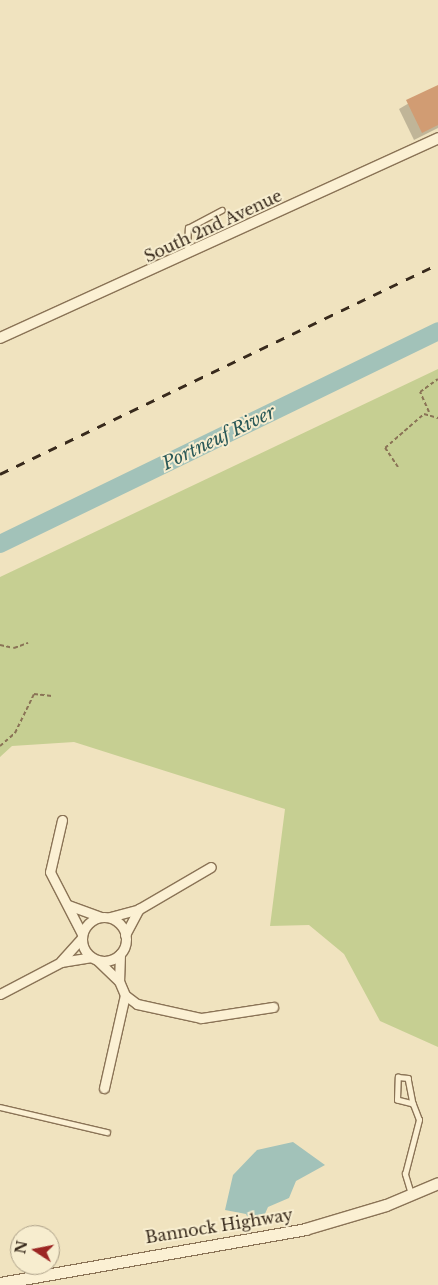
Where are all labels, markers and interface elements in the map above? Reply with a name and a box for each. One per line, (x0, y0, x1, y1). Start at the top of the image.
street label: South 2nd Avenue (141, 186, 285, 266)
water label: Portneuf River (159, 401, 279, 475)
street label: Bannock Highway (144, 1205, 294, 1247)
north arrow (10, 1225, 60, 1275)
text: N (11, 1239, 31, 1256)

